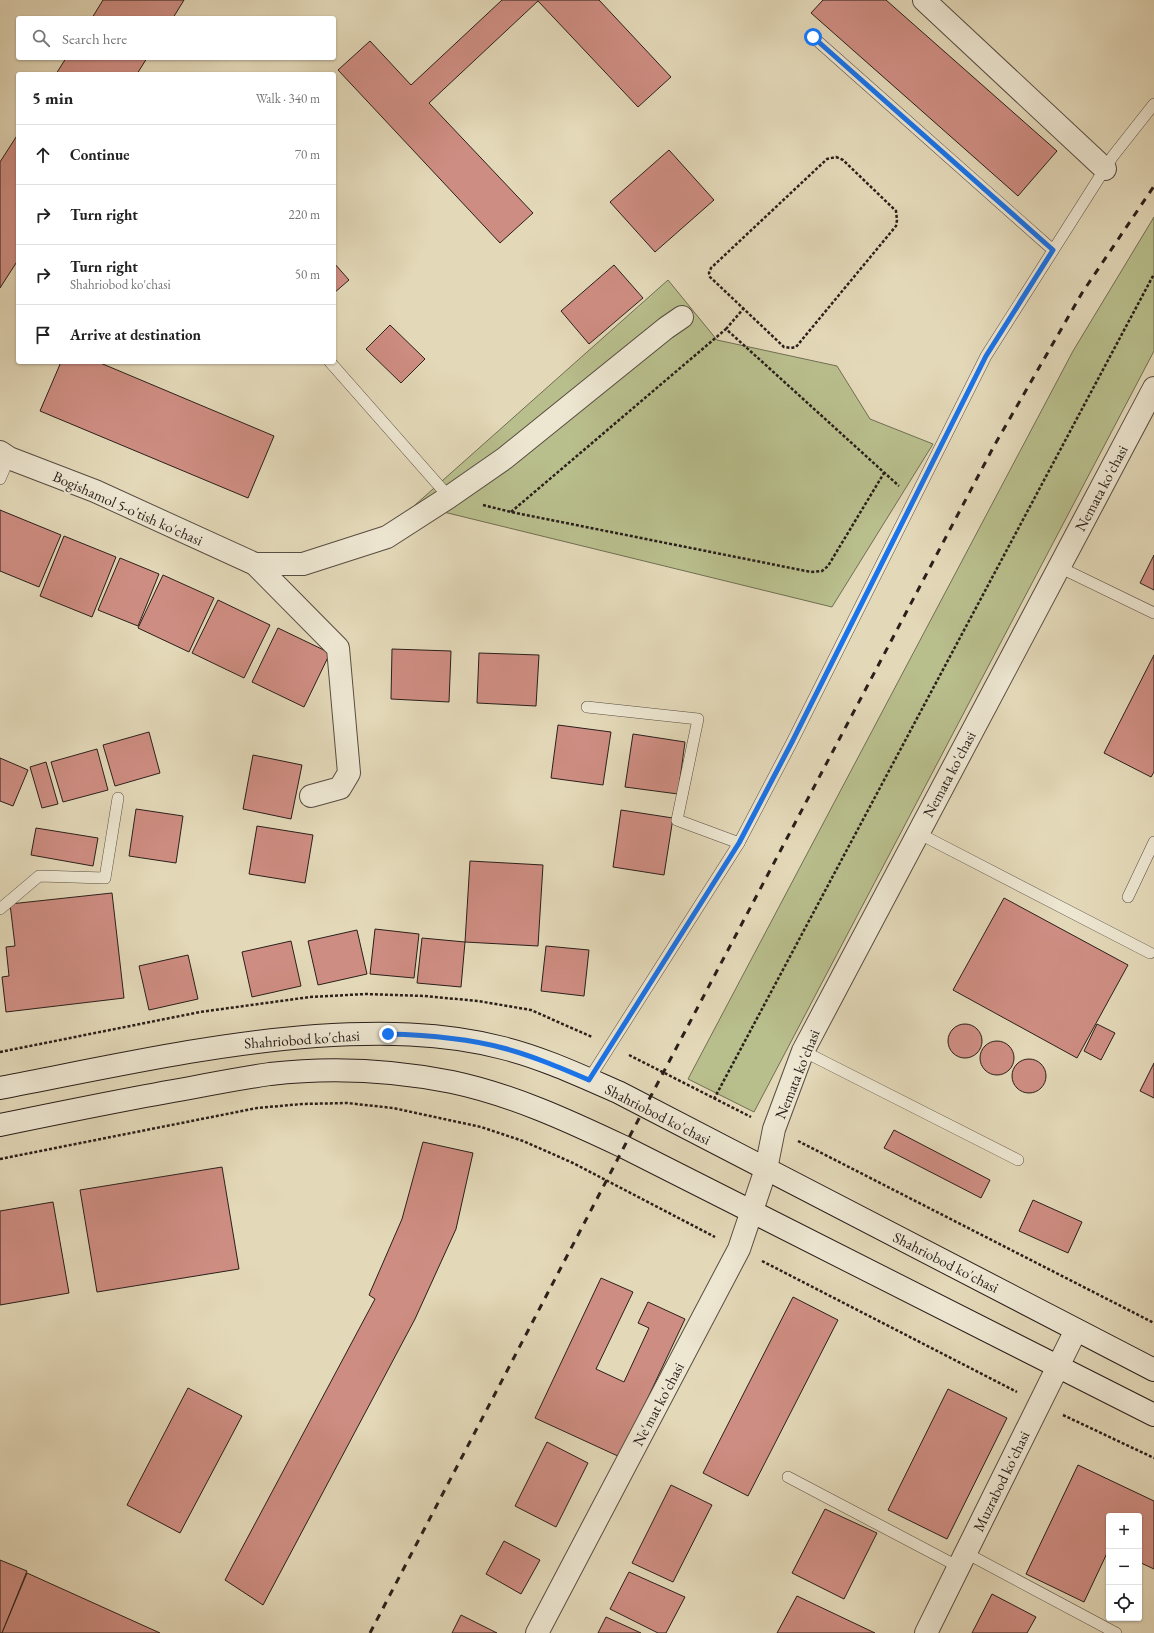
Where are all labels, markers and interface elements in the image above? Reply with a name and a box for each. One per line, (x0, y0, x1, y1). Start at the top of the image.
search box (16, 16, 336, 60)
icon: search (30, 27, 52, 49)
route start (804, 28, 822, 46)
text: Search here (62, 29, 127, 48)
text: 5 min (32, 87, 73, 109)
text: Walk · 340 m (256, 90, 320, 107)
icon: ahead (32, 144, 54, 166)
text: Continue (70, 145, 130, 164)
text: 70 m (295, 146, 320, 163)
icon: right (32, 204, 54, 226)
text: Turn right (70, 205, 138, 224)
text: 220 m (289, 206, 320, 223)
text: Turn right (70, 257, 138, 276)
icon: right (32, 264, 54, 286)
text: 50 m (295, 266, 320, 283)
text: Shahriobod ko'chasi (70, 276, 171, 293)
icon: arrive (32, 324, 54, 346)
text: Arrive at destination (70, 325, 201, 344)
street label: Nemata ko'chasi (1070, 441, 1132, 534)
street label: Bogishamol 5-o'tish ko'chasi (50, 466, 206, 550)
street label: Nemata ko'chasi (918, 727, 980, 820)
street label: Shahriobod ko'chasi (243, 1025, 361, 1053)
route end (379, 1025, 397, 1043)
street label: Nemata ko'chasi (770, 1026, 824, 1122)
street label: Shahriobod ko'chasi (602, 1079, 714, 1149)
street label: Shahriobod ko'chasi (890, 1227, 1002, 1297)
street label: Ne'mat ko'chasi (628, 1359, 688, 1449)
street label: Muzrabod ko'chasi (968, 1427, 1034, 1534)
map controls (1106, 1513, 1142, 1621)
button: + (1106, 1513, 1142, 1549)
button: − (1106, 1549, 1142, 1585)
button: locate (1106, 1585, 1142, 1621)

